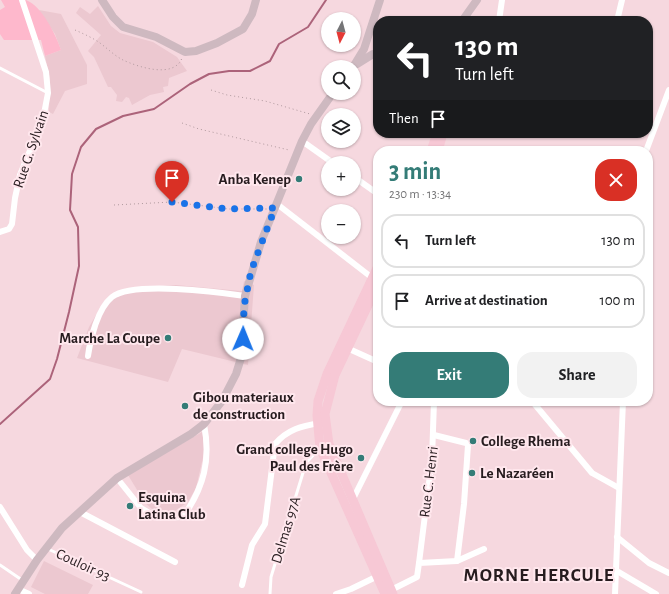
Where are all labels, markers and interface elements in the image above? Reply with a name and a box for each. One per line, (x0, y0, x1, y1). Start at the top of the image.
north arrow (321, 12, 361, 52)
map controls (321, 12, 361, 244)
icon: left (389, 32, 441, 84)
text: 130 m (455, 33, 519, 61)
button: search (321, 60, 361, 100)
text: Turn left (455, 66, 514, 84)
street label: Rue G. Sylvain (11, 108, 51, 190)
button: layers (321, 108, 361, 148)
icon: arrive (427, 108, 449, 130)
text: Then (389, 111, 419, 126)
button: + (321, 156, 361, 196)
button: close (595, 159, 637, 201)
text: 3 min (389, 160, 441, 184)
pin (155, 161, 189, 202)
icon: arrive (161, 167, 183, 189)
place label: Anba Kenep (219, 172, 291, 187)
marker: Anba Kenep (294, 174, 304, 184)
text: 230 m · 13:34 (389, 188, 451, 201)
button: − (321, 204, 361, 244)
icon: left (391, 230, 413, 252)
text: Turn left (425, 233, 476, 248)
text: 130 m (601, 233, 635, 248)
icon: arrive (391, 290, 413, 312)
text: Arrive at destination (425, 293, 548, 308)
text: 100 m (600, 293, 635, 308)
position arrow (222, 318, 264, 360)
place label: Marche La Coupe (59, 331, 160, 346)
marker: Marche La Coupe (163, 333, 173, 343)
button: Exit (389, 352, 509, 398)
button: Share (517, 352, 637, 398)
place label: Gibou materiaux de construction (193, 390, 294, 422)
marker: Gibou materiaux de construction (180, 401, 190, 411)
place label: College Rhema (481, 434, 571, 449)
marker: College Rhema (468, 436, 478, 446)
place label: Grand college Hugo Paul des Frère (236, 442, 353, 474)
street label: Rue C. Henri (417, 446, 441, 518)
marker: Grand college Hugo Paul des Frère (356, 453, 366, 463)
place label: Le Nazaréen (480, 466, 554, 481)
marker: Le Nazaréen (467, 468, 477, 478)
place label: Esquina Latina Club (138, 490, 206, 522)
street label: Delmas 97A (269, 494, 303, 565)
marker: Esquina Latina Club (125, 501, 135, 511)
street label: Couloir 93 (54, 546, 112, 584)
district label: MORNE HERCULE (464, 566, 614, 585)

